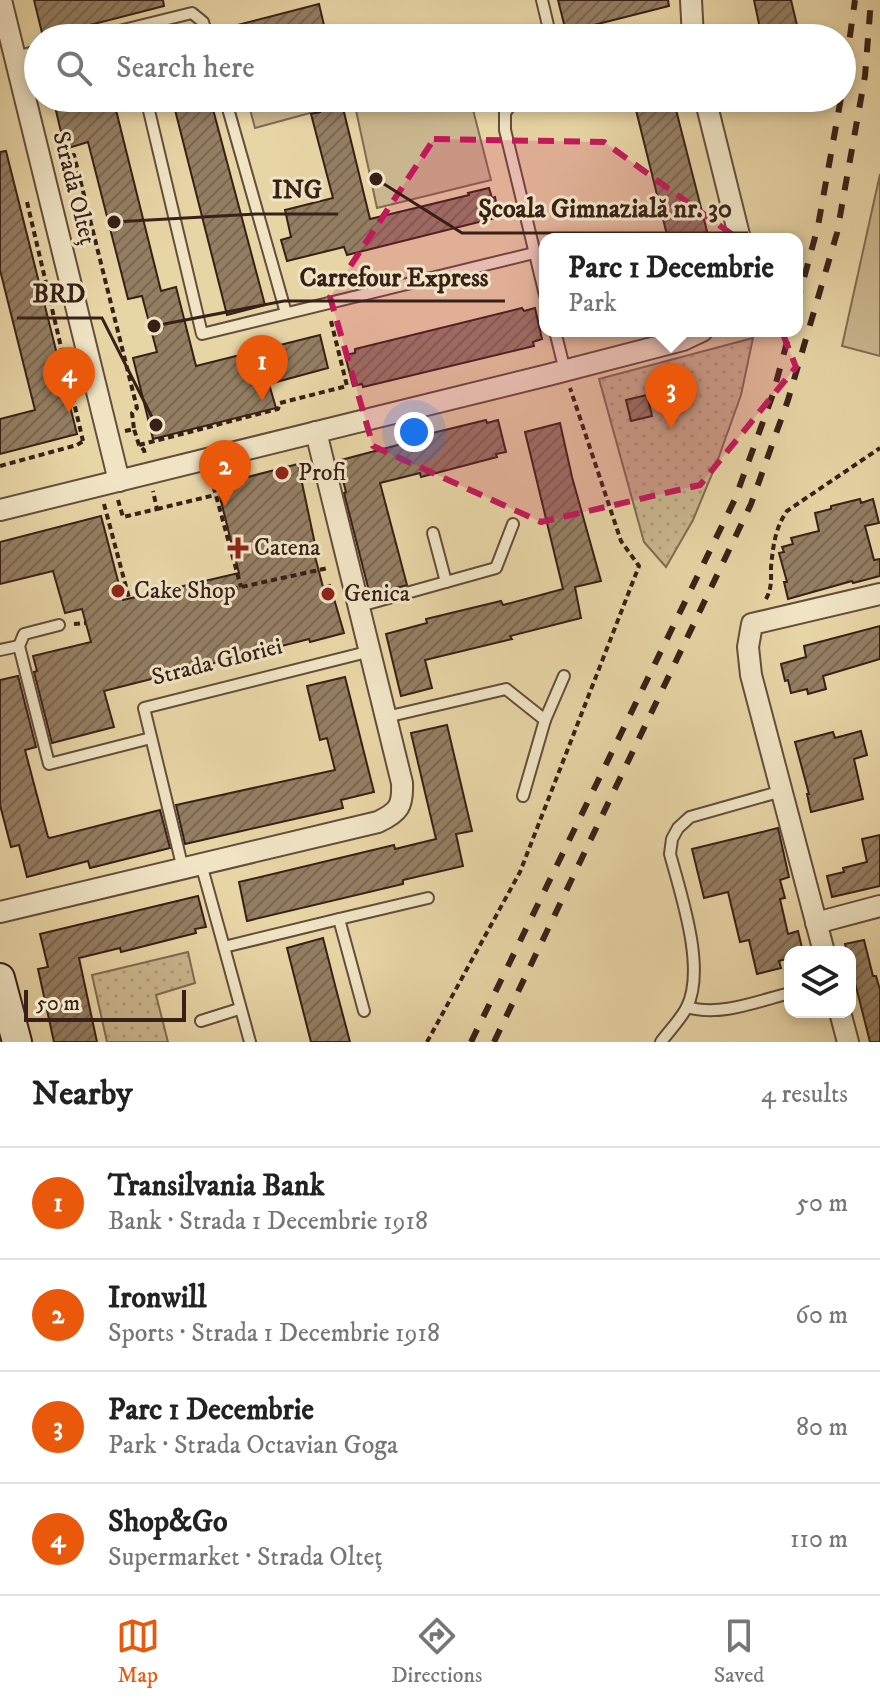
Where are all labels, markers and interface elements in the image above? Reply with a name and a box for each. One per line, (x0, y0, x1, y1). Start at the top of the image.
search box (24, 24, 856, 112)
icon: search (52, 46, 96, 90)
text: Search here (116, 50, 255, 87)
street label: Strada Olteț (45, 128, 103, 248)
callout: ING (256, 164, 338, 214)
text: ING (272, 174, 322, 207)
callout: Școala Gimnazială nr. 30 (462, 183, 748, 233)
text: Școala Gimnazială nr. 30 (478, 193, 732, 226)
popup (539, 233, 803, 337)
text: Parc 1 Decembrie (568, 250, 774, 287)
callout: Carrefour Express (284, 251, 505, 301)
text: Carrefour Express (300, 262, 489, 295)
callout: BRD (17, 268, 102, 318)
text: BRD (33, 278, 85, 311)
text: Park (568, 287, 617, 320)
pin: 1 (236, 335, 288, 401)
pin: 4 (43, 347, 95, 413)
pin: 3 (645, 363, 697, 429)
your location (394, 412, 434, 452)
pin: 2 (199, 440, 251, 506)
place label: Profi (298, 458, 347, 488)
marker: Profi (273, 464, 291, 482)
place label: Catena (254, 533, 321, 563)
marker: Catena (229, 539, 247, 557)
place label: Cake Shop (134, 576, 236, 606)
place label: Genica (344, 579, 411, 609)
marker: Cake Shop (109, 582, 127, 600)
marker: Genica (319, 585, 337, 603)
street label: Strada Gloriei (149, 631, 285, 693)
map controls (784, 946, 856, 1018)
button: layers (784, 946, 856, 1018)
scale bar (24, 986, 186, 1022)
text: 50 m (36, 990, 80, 1017)
text: Nearby (32, 1073, 133, 1115)
text: 4 results (761, 1078, 848, 1111)
text: Transilvania Bank (108, 1168, 325, 1205)
text: 1 (53, 1187, 63, 1220)
text: 50 m (796, 1187, 848, 1220)
text: Bank · Strada 1 Decembrie 1918 (108, 1205, 428, 1238)
text: Ironwill (108, 1280, 207, 1317)
text: 2 (52, 1299, 64, 1332)
text: 60 m (795, 1299, 848, 1332)
text: Sports · Strada 1 Decembrie 1918 (108, 1317, 440, 1350)
text: Parc 1 Decembrie (108, 1392, 314, 1429)
text: 3 (53, 1411, 63, 1444)
text: 80 m (796, 1411, 848, 1444)
text: Park · Strada Octavian Goga (108, 1429, 398, 1462)
text: Shop&Go (108, 1504, 228, 1541)
text: 4 (51, 1523, 65, 1556)
text: 110 m (790, 1523, 848, 1556)
text: Supermarket · Strada Olteț (108, 1541, 383, 1574)
tab: Map (116, 1614, 160, 1689)
tab: Directions (391, 1614, 482, 1689)
tab: Saved (714, 1614, 764, 1689)

